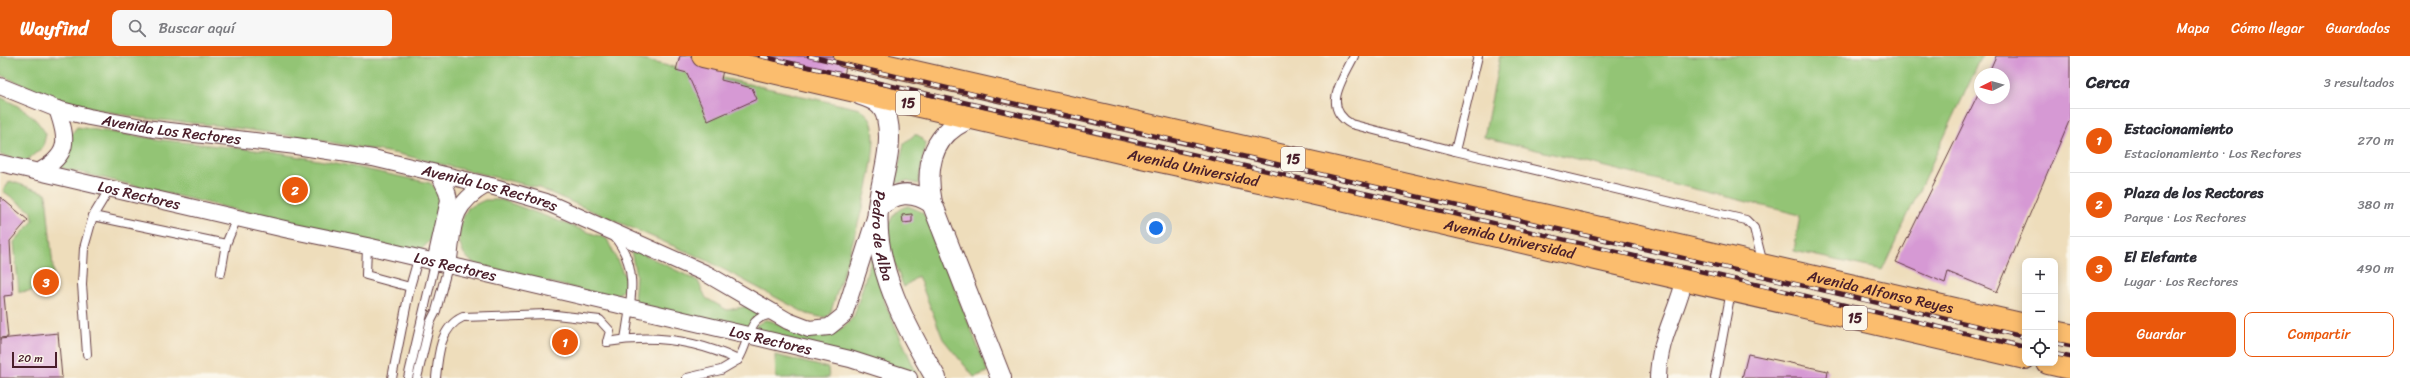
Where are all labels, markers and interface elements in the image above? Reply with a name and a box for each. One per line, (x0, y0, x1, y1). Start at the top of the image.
search box (112, 10, 392, 46)
text: Wayfind (20, 12, 88, 45)
text: Buscar aquí (158, 15, 235, 41)
text: Mapa (2176, 16, 2209, 41)
text: Cómo llegar (2231, 16, 2304, 41)
text: Guardados (2326, 16, 2390, 41)
icon: search (126, 17, 148, 39)
text: Cerca (2086, 67, 2129, 97)
north arrow (1974, 68, 2010, 104)
text: 3 resultados (2324, 71, 2394, 94)
road number: 15 (896, 91, 920, 115)
street label: Avenida Los Rectores (99, 107, 242, 152)
text: Estacionamiento (2124, 116, 2233, 142)
text: 1 (2096, 129, 2102, 152)
text: 270 m (2357, 129, 2394, 152)
street label: Avenida Universidad (1124, 141, 1262, 195)
text: Estacionamiento · Los Rectores (2124, 142, 2302, 165)
road number: 15 (1281, 147, 1305, 171)
street label: Avenida Los Rectores (418, 157, 562, 219)
street label: Los Rectores (95, 173, 183, 217)
pin: 2 (282, 175, 308, 205)
text: Plaza de los Rectores (2124, 180, 2264, 206)
street label: Pedro de Alba (864, 189, 901, 285)
text: 2 (2095, 193, 2103, 216)
text: 380 m (2357, 193, 2394, 216)
text: Parque · Los Rectores (2124, 206, 2246, 229)
street label: Avenida Universidad (1441, 211, 1579, 267)
your location (1146, 218, 1166, 238)
street label: Los Rectores (411, 244, 499, 289)
text: El Elefante (2124, 244, 2197, 270)
text: 3 (2095, 257, 2103, 280)
text: 490 m (2356, 257, 2394, 280)
map controls (2022, 258, 2058, 366)
button: + (2022, 258, 2058, 294)
street label: Avenida Alfonso Reyes (1804, 263, 1957, 321)
pin: 3 (33, 267, 59, 297)
text: Lugar · Los Rectores (2124, 270, 2238, 293)
button: − (2022, 294, 2058, 330)
road number: 15 (1843, 306, 1867, 330)
button: Guardar (2086, 312, 2236, 357)
button: Compartir (2244, 312, 2394, 357)
street label: Los Rectores (727, 318, 815, 363)
pin: 1 (552, 327, 578, 357)
button: locate (2022, 330, 2058, 366)
text: 20 m (18, 349, 43, 368)
scale bar (12, 350, 57, 369)

